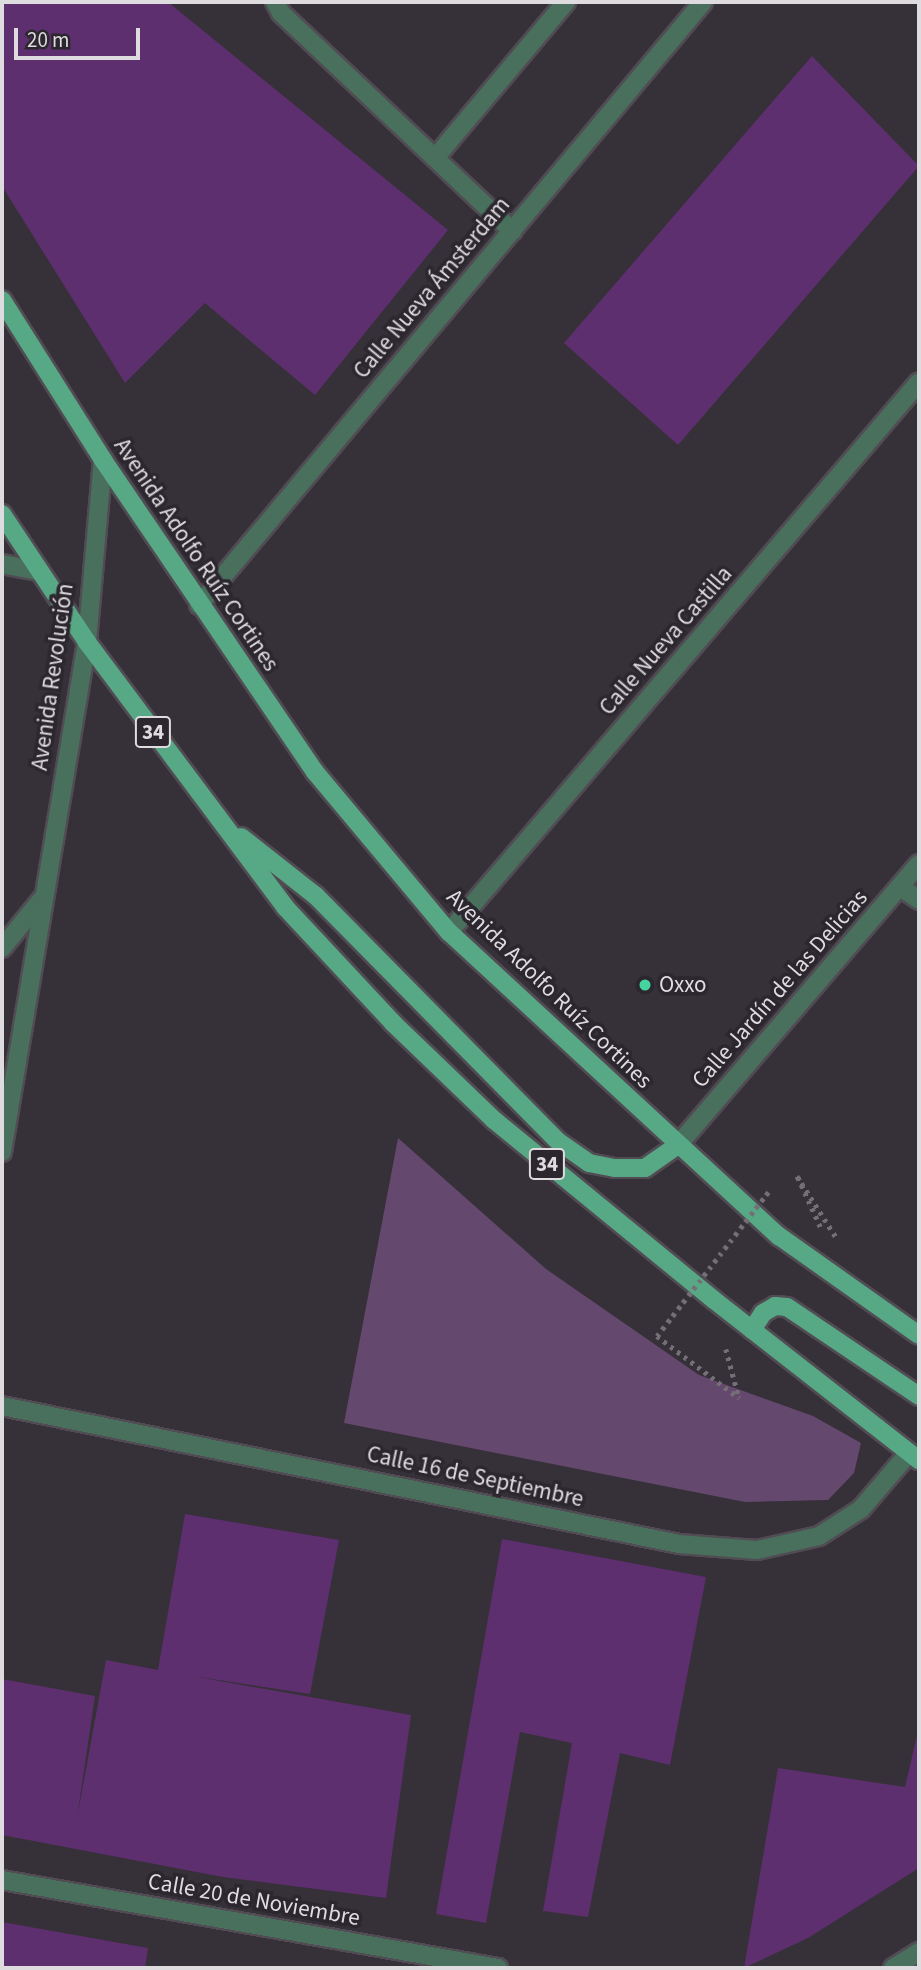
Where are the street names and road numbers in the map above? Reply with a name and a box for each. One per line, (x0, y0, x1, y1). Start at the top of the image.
street label: Calle Nueva Ámsterdam (348, 192, 516, 384)
street label: Avenida Adolfo Ruíz Cortines (108, 433, 284, 677)
street label: Calle Nueva Castilla (594, 561, 738, 721)
street label: Avenida Revolución (26, 582, 80, 772)
road number: 34 (134, 714, 172, 750)
street label: Avenida Adolfo Ruíz Cortines (441, 884, 657, 1094)
street label: Calle Jardín de las Delicias (686, 884, 874, 1094)
road number: 34 (528, 1146, 566, 1182)
street label: Calle 16 de Septiembre (364, 1441, 586, 1513)
street label: Calle 20 de Noviembre (146, 1868, 362, 1932)

